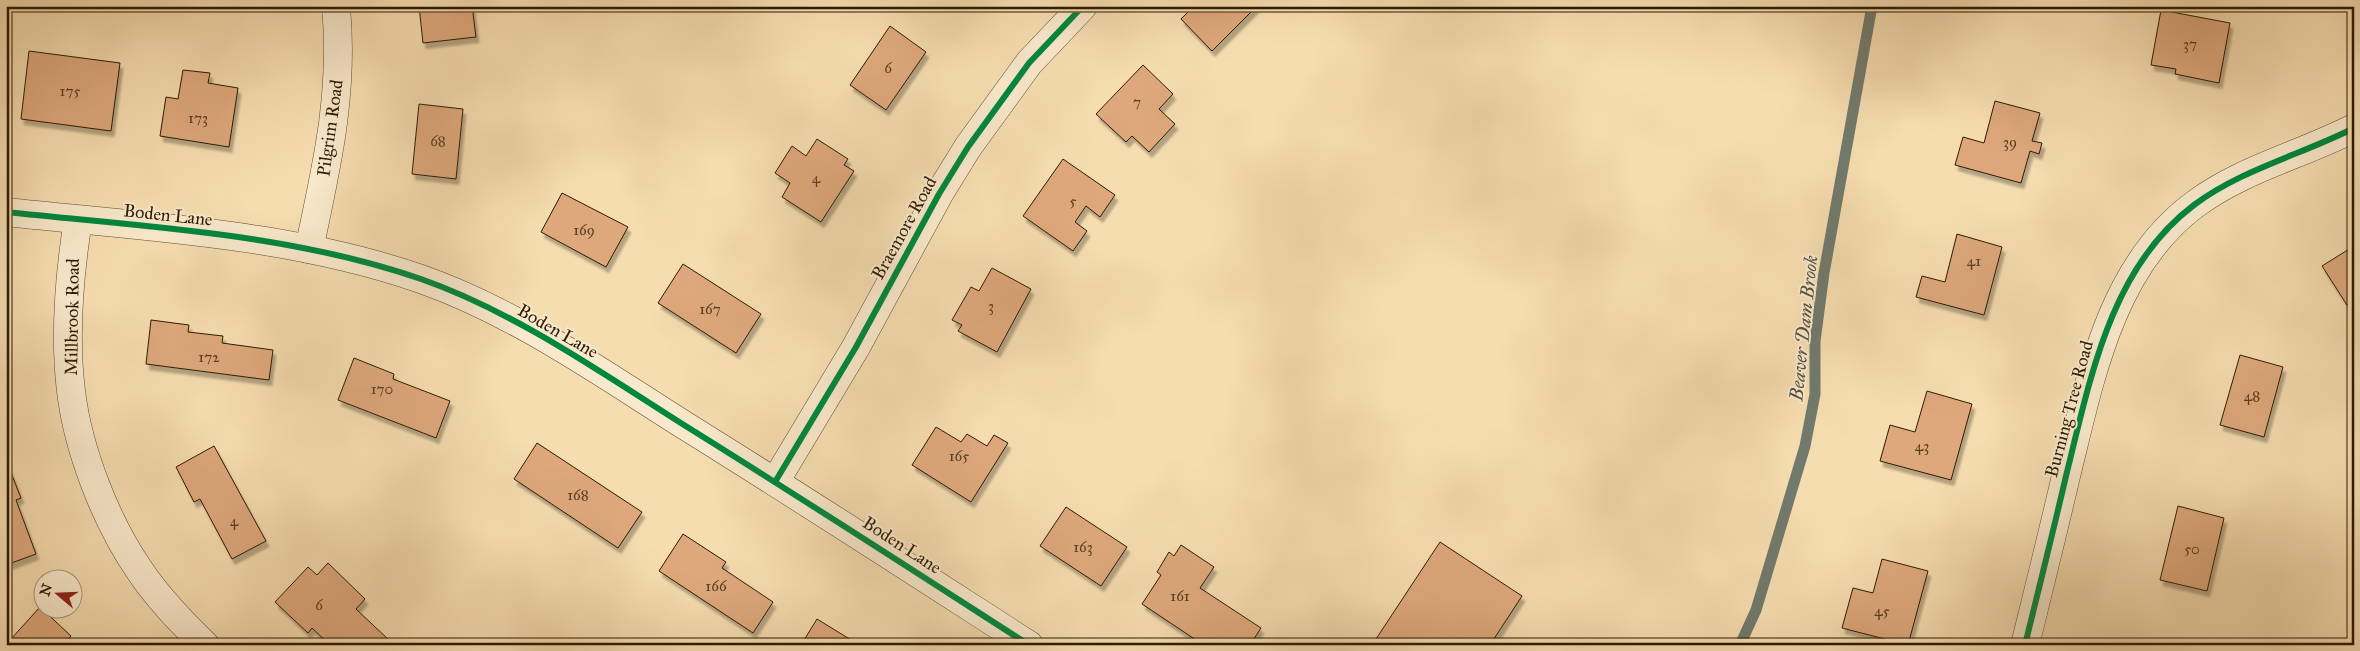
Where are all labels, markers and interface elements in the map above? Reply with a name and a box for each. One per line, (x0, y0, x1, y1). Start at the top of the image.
house number: 37 (2183, 35, 2197, 53)
house number: 6 (884, 59, 893, 77)
street label: Pilgrim Road (312, 78, 349, 178)
house number: 175 (60, 82, 80, 100)
house number: 7 (1133, 93, 1141, 111)
house number: 173 (188, 109, 208, 127)
house number: 68 (430, 132, 446, 150)
house number: 39 (2003, 133, 2017, 151)
house number: 4 (812, 169, 821, 187)
street label: Braemore Road (867, 173, 941, 283)
house number: 5 (1070, 192, 1077, 210)
street label: Boden Lane (122, 199, 214, 231)
house number: 169 (573, 221, 595, 239)
house number: 41 (1967, 252, 1981, 270)
water label: Beaver Dam Brook (1784, 254, 1823, 403)
street label: Millbrook Road (60, 258, 84, 376)
house number: 3 (988, 297, 994, 315)
street label: Boden Lane (514, 299, 602, 363)
house number: 167 (699, 300, 721, 318)
street label: Burning Tree Road (2040, 338, 2099, 480)
house number: 172 (198, 348, 220, 366)
house number: 170 (371, 380, 393, 398)
house number: 48 (2244, 387, 2260, 405)
house number: 43 (1915, 437, 1929, 455)
house number: 165 (949, 447, 969, 465)
house number: 168 (567, 486, 589, 504)
street label: Boden Lane (859, 511, 945, 579)
house number: 4 (230, 512, 239, 530)
house number: 163 (1073, 538, 1093, 556)
house number: 50 (2184, 540, 2200, 558)
north arrow (32, 568, 82, 618)
house number: 166 (705, 577, 728, 595)
text: N (36, 581, 56, 598)
house number: 161 (1170, 587, 1190, 605)
house number: 6 (315, 596, 324, 614)
house number: 45 (1874, 602, 1890, 620)

